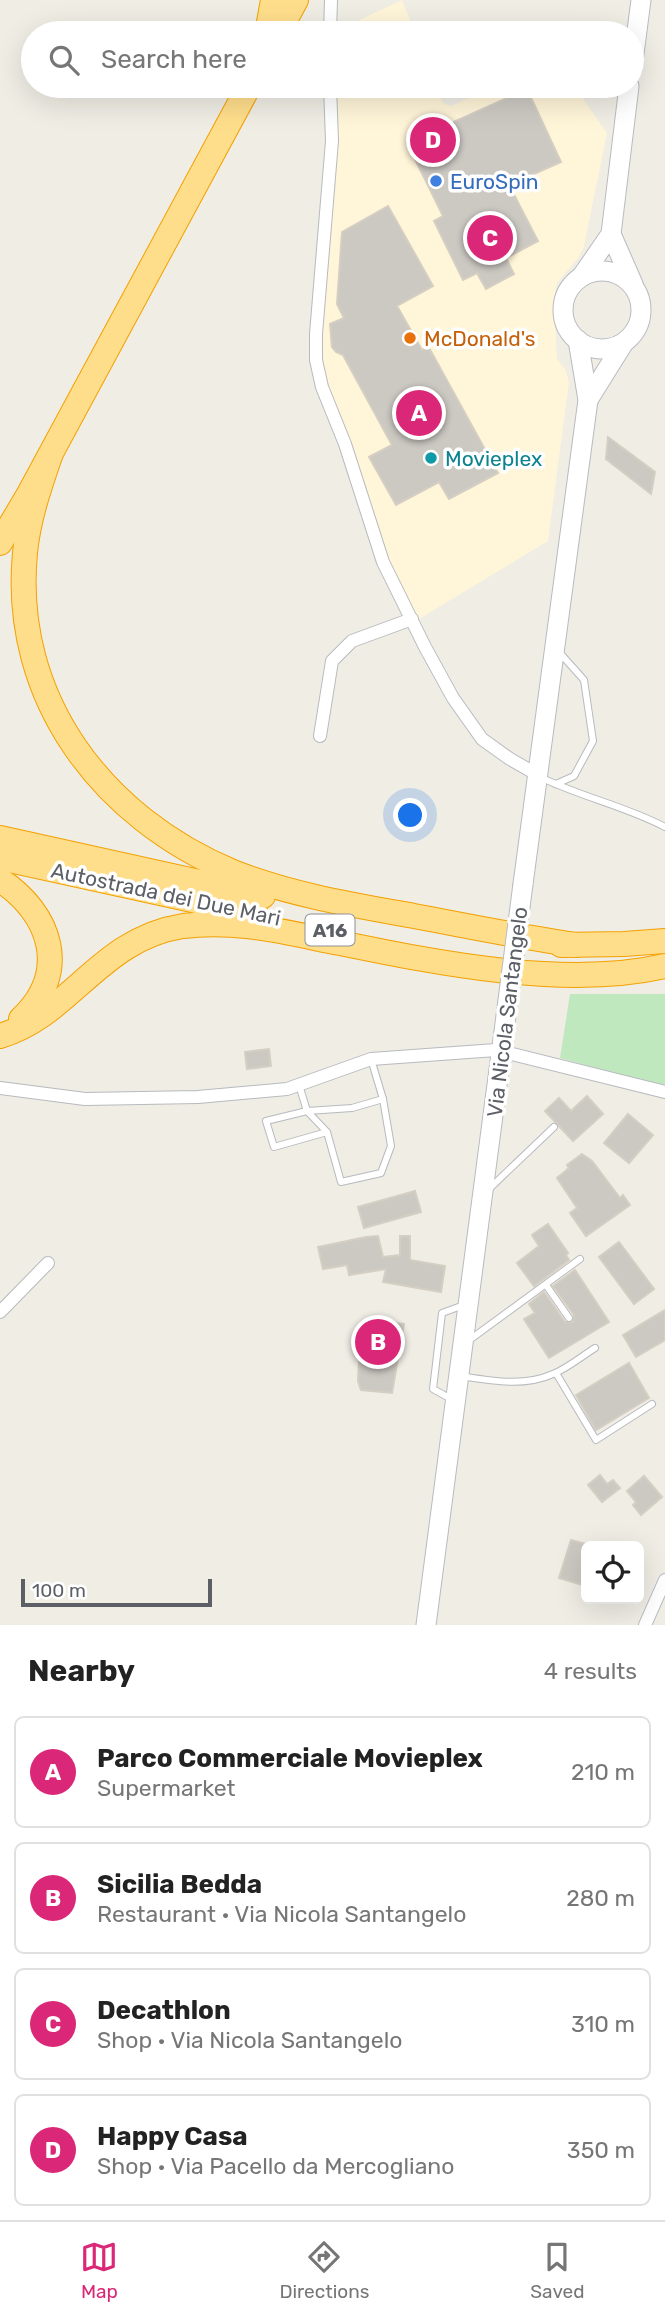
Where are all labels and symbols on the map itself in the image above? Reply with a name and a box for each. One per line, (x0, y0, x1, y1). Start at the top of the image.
pin: D (410, 114, 456, 166)
place label: EuroSpin (450, 169, 538, 194)
marker: EuroSpin (428, 173, 444, 189)
pin: C (467, 212, 513, 264)
place label: McDonald's (424, 326, 536, 351)
marker: McDonald's (402, 330, 418, 346)
pin: A (396, 387, 442, 439)
place label: Movieplex (445, 446, 542, 471)
marker: Movieplex (423, 450, 439, 466)
your location (393, 798, 427, 832)
street label: Autostrada dei Due Mari (49, 857, 283, 931)
street label: Via Nicola Santangelo (482, 905, 532, 1119)
road number: A16 (306, 914, 354, 946)
pin: B (355, 1316, 401, 1368)
scale bar (21, 1576, 212, 1608)

